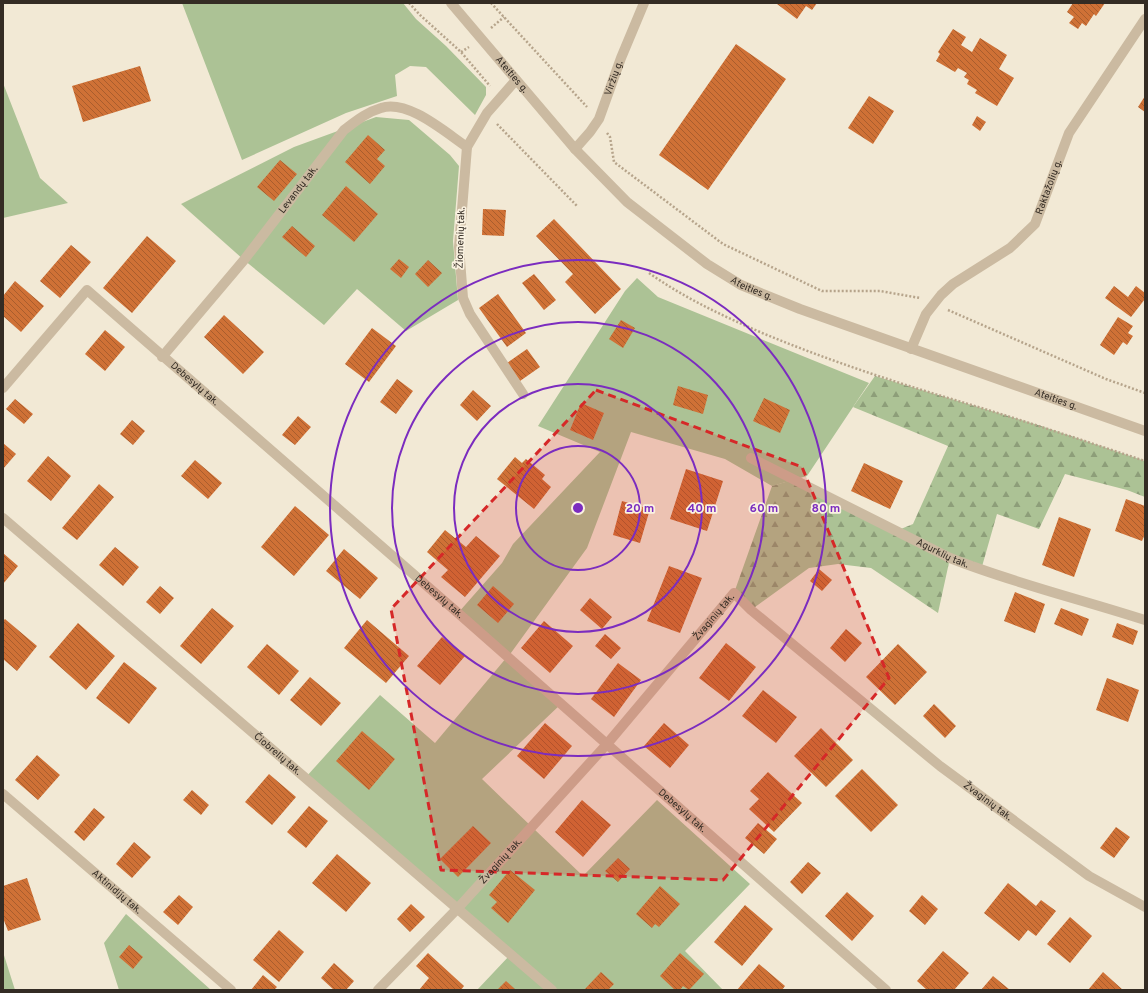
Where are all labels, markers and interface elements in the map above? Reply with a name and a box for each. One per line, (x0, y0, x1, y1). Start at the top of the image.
street label: Ateities g. (492, 53, 531, 96)
street label: Viržių g. (601, 59, 626, 97)
street label: Raktažolių g. (1033, 158, 1065, 216)
street label: Levandų tak. (276, 163, 321, 216)
street label: Žiomenių tak. (453, 207, 469, 269)
street label: Ateities g. (728, 274, 774, 304)
street label: Debesylų tak. (168, 359, 222, 409)
street label: Ateities g. (1033, 386, 1079, 413)
centre of rings (571, 501, 585, 515)
text: 20 m (626, 501, 654, 517)
text: 40 m (687, 501, 717, 517)
text: 60 m (750, 501, 778, 517)
text: 80 m (812, 501, 840, 517)
street label: Agurklių tak. (914, 535, 971, 571)
street label: Debesylų tak. (412, 572, 466, 621)
street label: Žvaginių tak. (690, 591, 737, 643)
street label: Čiobrelių tak. (251, 730, 304, 778)
street label: Žvaginių tak. (961, 779, 1015, 824)
street label: Debesylų tak. (655, 786, 709, 835)
street label: Žvaginių tak. (476, 835, 525, 887)
street label: Aktinidijų tak. (89, 867, 144, 917)

